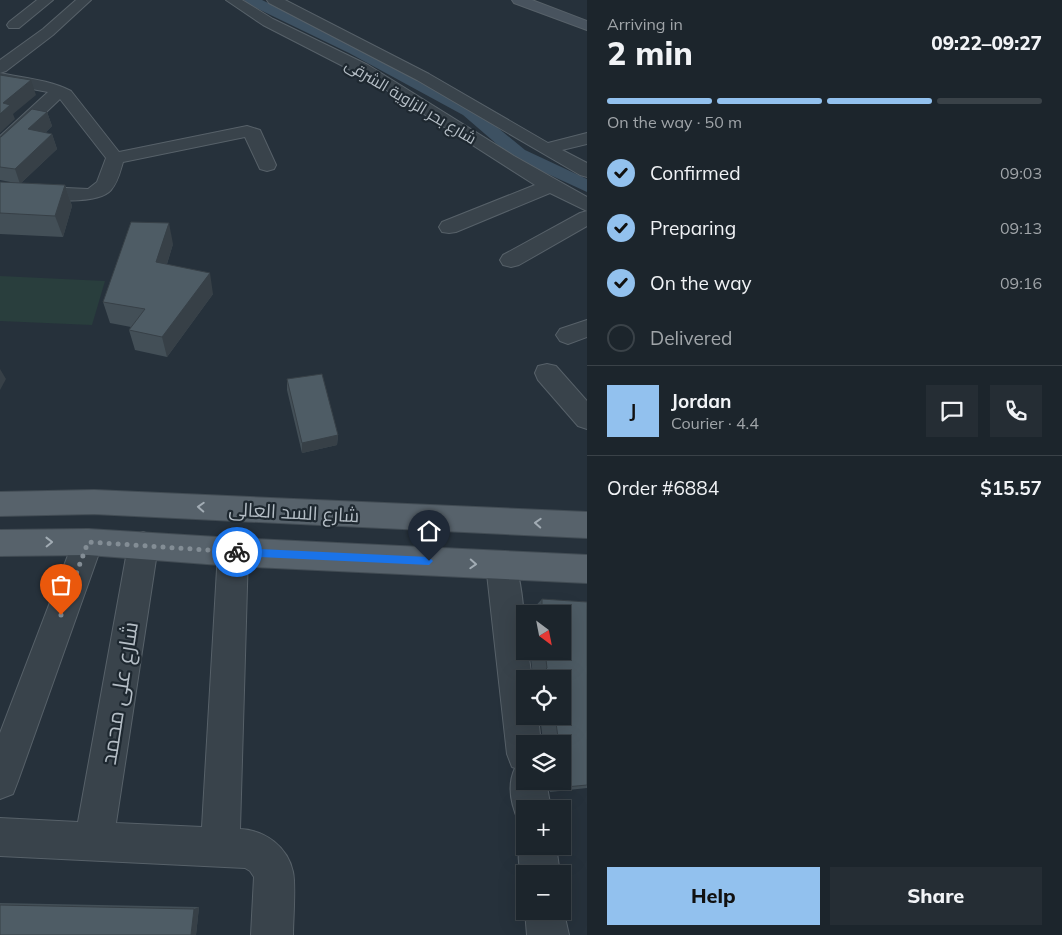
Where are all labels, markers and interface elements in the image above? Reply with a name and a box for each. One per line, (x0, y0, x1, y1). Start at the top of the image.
text: Arriving in (607, 14, 683, 34)
text: 09:22–09:27 (931, 31, 1042, 55)
text: 2 min (607, 33, 693, 73)
street label: شارع بحر الزاوية الشرقى (341, 54, 480, 150)
text: On the way · 50 m (607, 112, 742, 132)
icon: check (607, 159, 635, 187)
text: Confirmed (650, 161, 741, 185)
text: 09:03 (1000, 163, 1042, 183)
icon: check (607, 214, 635, 242)
text: Preparing (650, 216, 736, 240)
text: 09:13 (1000, 218, 1042, 238)
icon: check (607, 269, 635, 297)
text: On the way (650, 271, 752, 295)
text: 09:16 (1000, 273, 1042, 293)
text: Delivered (650, 326, 732, 350)
button: chat (926, 385, 978, 437)
button: phone (990, 385, 1042, 437)
text: Jordan (671, 389, 731, 413)
text: J (630, 399, 636, 423)
text: Courier · 4.4 (671, 413, 759, 433)
text: Order #6884 (607, 476, 719, 500)
text: $15.57 (980, 476, 1042, 500)
street label: شارع السد العالى (228, 497, 360, 529)
one-way arrow (197, 502, 205, 513)
pin (408, 510, 450, 561)
icon: home (415, 517, 443, 545)
one-way arrow (534, 517, 542, 528)
courier (212, 527, 262, 577)
one-way arrow (45, 537, 53, 548)
icon: bike (223, 538, 251, 566)
one-way arrow (469, 558, 477, 569)
pin (40, 564, 82, 615)
icon: bag (47, 571, 75, 599)
north arrow (516, 605, 571, 660)
map controls (516, 605, 571, 920)
street label: شارع على محمد (94, 620, 145, 767)
button: locate (516, 670, 571, 725)
button: layers (516, 735, 571, 790)
button: + (516, 800, 571, 855)
button: − (516, 865, 571, 920)
button: Help (607, 867, 820, 925)
button: Share (830, 867, 1042, 925)

